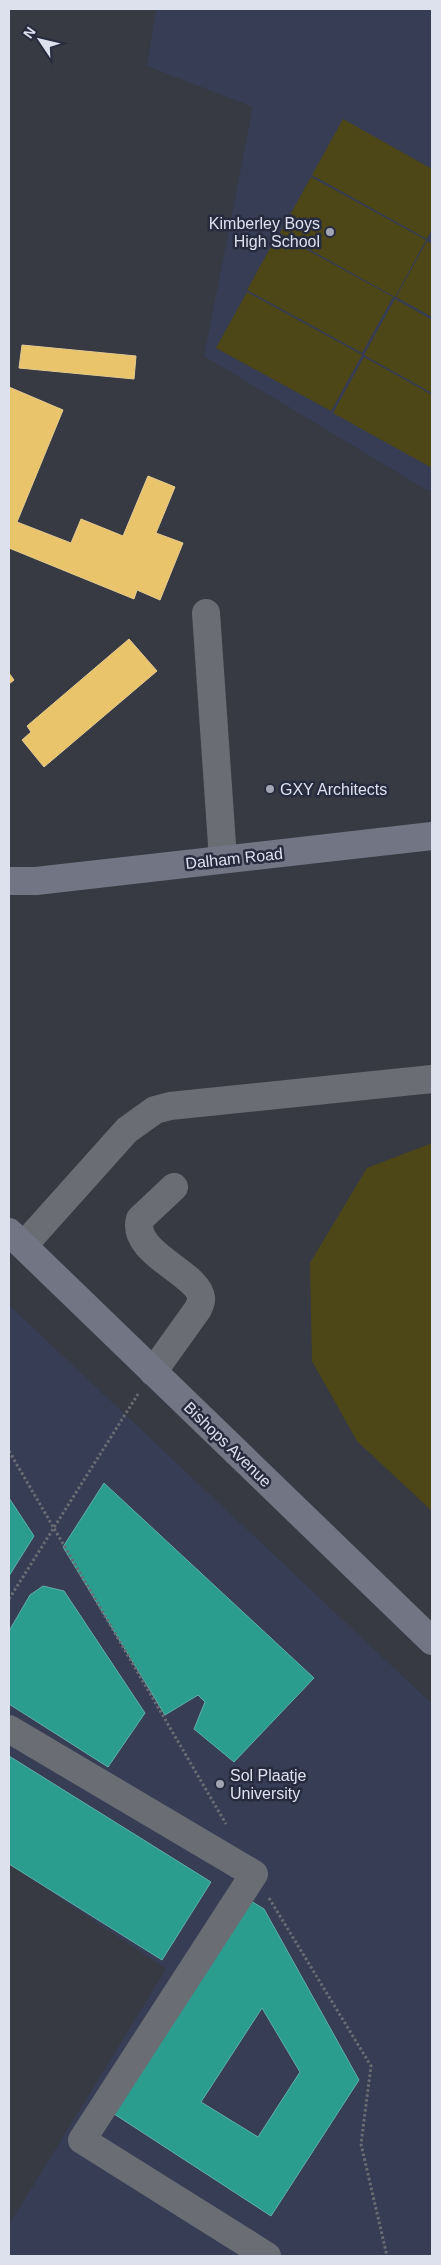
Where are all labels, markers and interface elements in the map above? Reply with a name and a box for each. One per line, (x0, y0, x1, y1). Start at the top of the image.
north arrow (15, 15, 65, 65)
text: N (20, 24, 39, 41)
place label: Kimberley Boys High School (209, 215, 320, 250)
marker: Kimberley Boys High School (324, 226, 336, 238)
place label: GXY Architects (280, 781, 387, 798)
marker: GXY Architects (264, 783, 276, 795)
street label: Dalham Road (185, 845, 284, 872)
street label: Bishops Avenue (181, 1398, 275, 1490)
place label: Sol Plaatje University (230, 1767, 307, 1802)
marker: Sol Plaatje University (214, 1778, 226, 1790)

